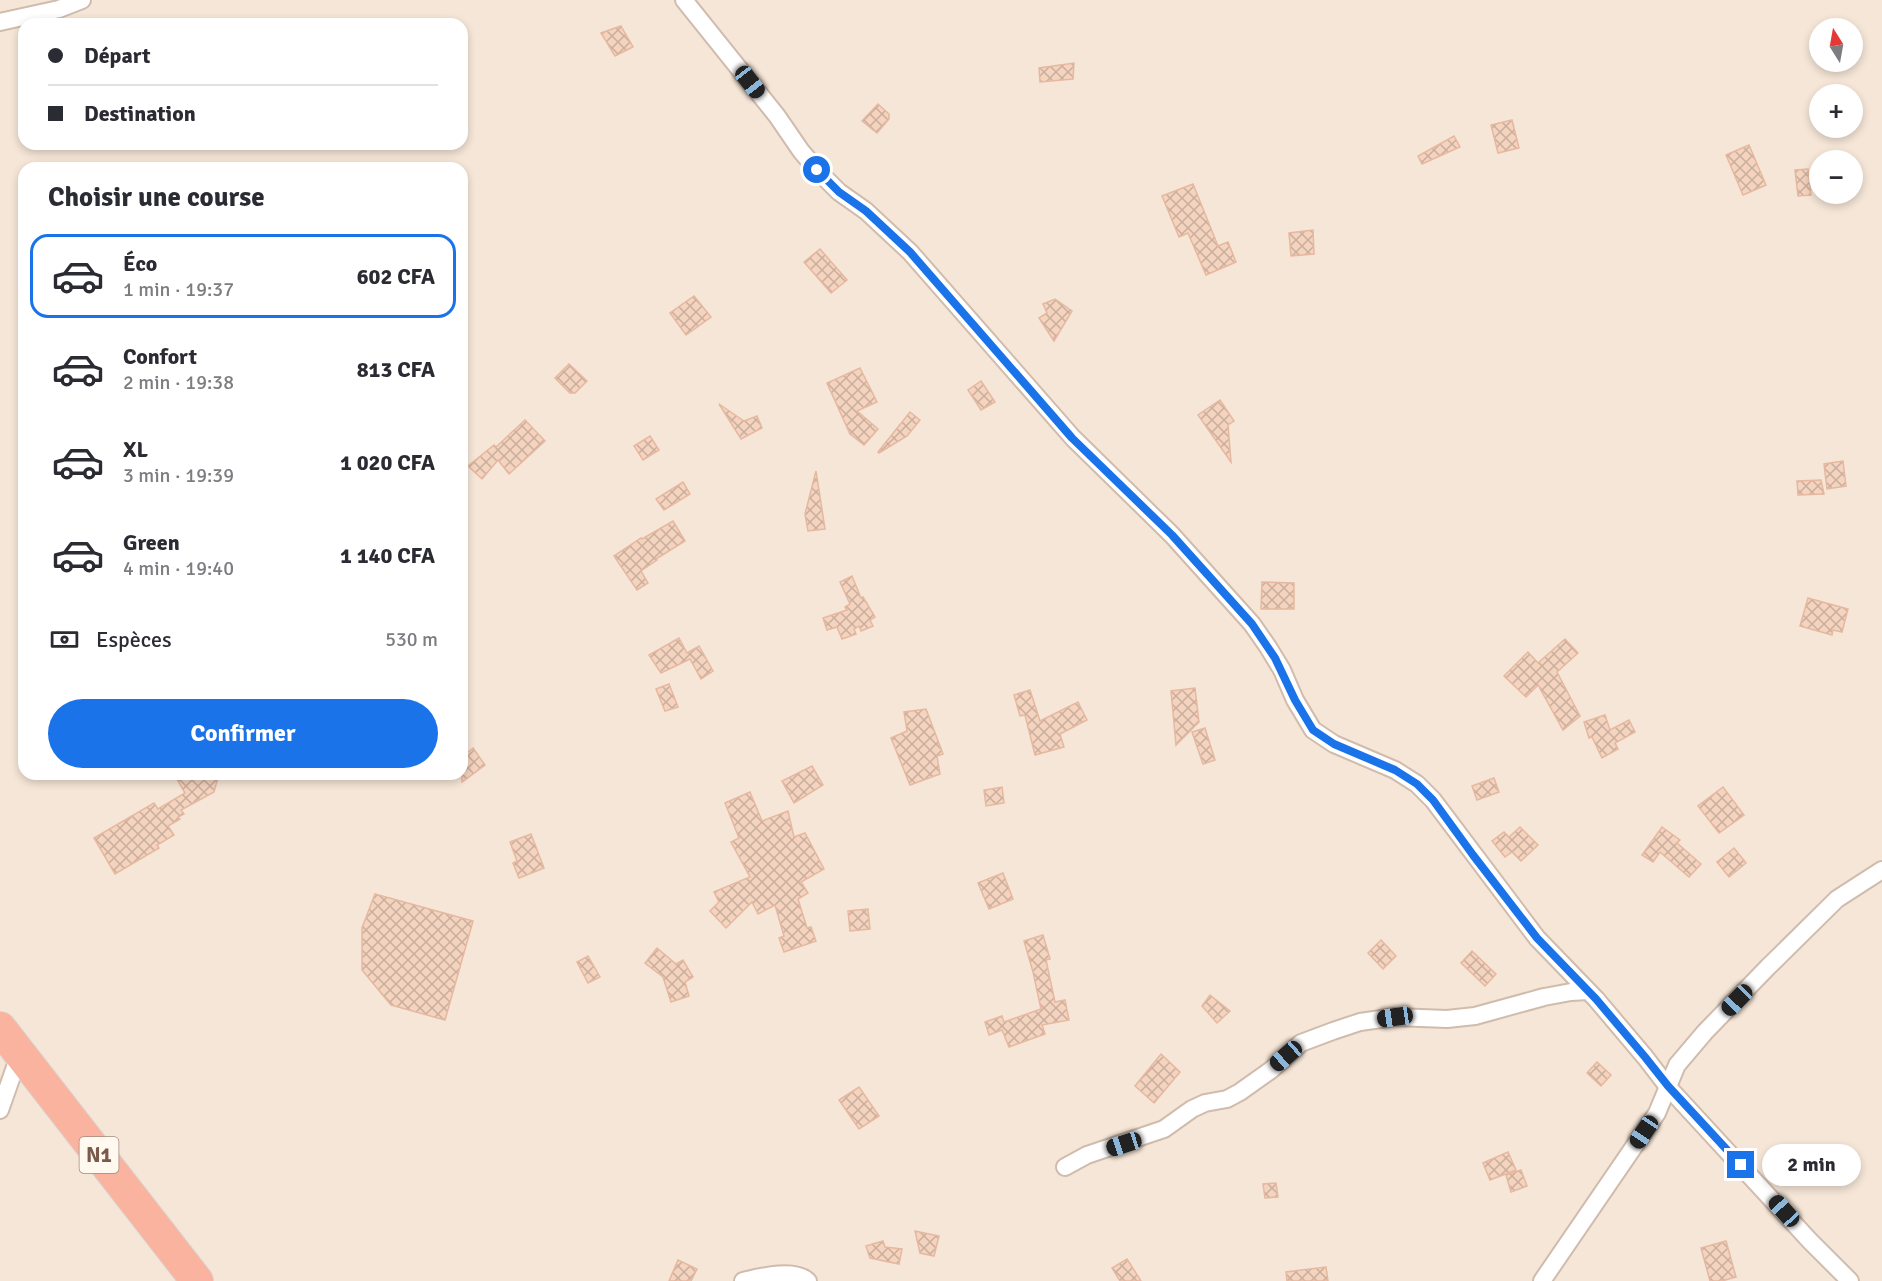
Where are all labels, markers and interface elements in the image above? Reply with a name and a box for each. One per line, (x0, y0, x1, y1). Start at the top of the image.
north arrow (1809, 18, 1863, 72)
map controls (1809, 18, 1863, 204)
text: Départ (84, 42, 151, 69)
car (732, 62, 768, 102)
button: + (1809, 84, 1863, 138)
text: Destination (84, 100, 196, 127)
button: − (1809, 150, 1863, 204)
route start (803, 156, 830, 183)
text: Choisir une course (48, 181, 265, 214)
icon: car (51, 249, 105, 303)
text: Éco (123, 250, 157, 277)
text: 602 CFA (357, 263, 435, 290)
text: 1 min · 19:37 (123, 277, 234, 302)
icon: car (51, 342, 105, 396)
text: Confort (123, 343, 197, 370)
text: 813 CFA (357, 356, 435, 383)
text: 2 min · 19:38 (123, 370, 234, 395)
icon: car (51, 435, 105, 489)
text: XL (123, 436, 148, 463)
text: 1 020 CFA (340, 449, 435, 476)
text: 3 min · 19:39 (123, 463, 234, 488)
icon: car (51, 528, 105, 582)
text: Green (123, 529, 180, 556)
text: 1 140 CFA (340, 542, 435, 569)
text: 4 min · 19:40 (123, 556, 234, 581)
icon: cash (48, 623, 81, 656)
text: Espèces (96, 626, 172, 653)
text: 530 m (385, 627, 438, 652)
button: Confirmer (48, 699, 438, 768)
car (1718, 981, 1756, 1019)
car (1376, 1006, 1414, 1028)
car (1267, 1037, 1305, 1075)
car (1626, 1112, 1662, 1152)
car (1104, 1130, 1144, 1158)
road number: N1 (80, 1137, 118, 1173)
callout: 2 min (1762, 1144, 1861, 1186)
route end (1727, 1151, 1754, 1178)
text: 2 min (1787, 1152, 1836, 1177)
car (1765, 1192, 1803, 1230)

